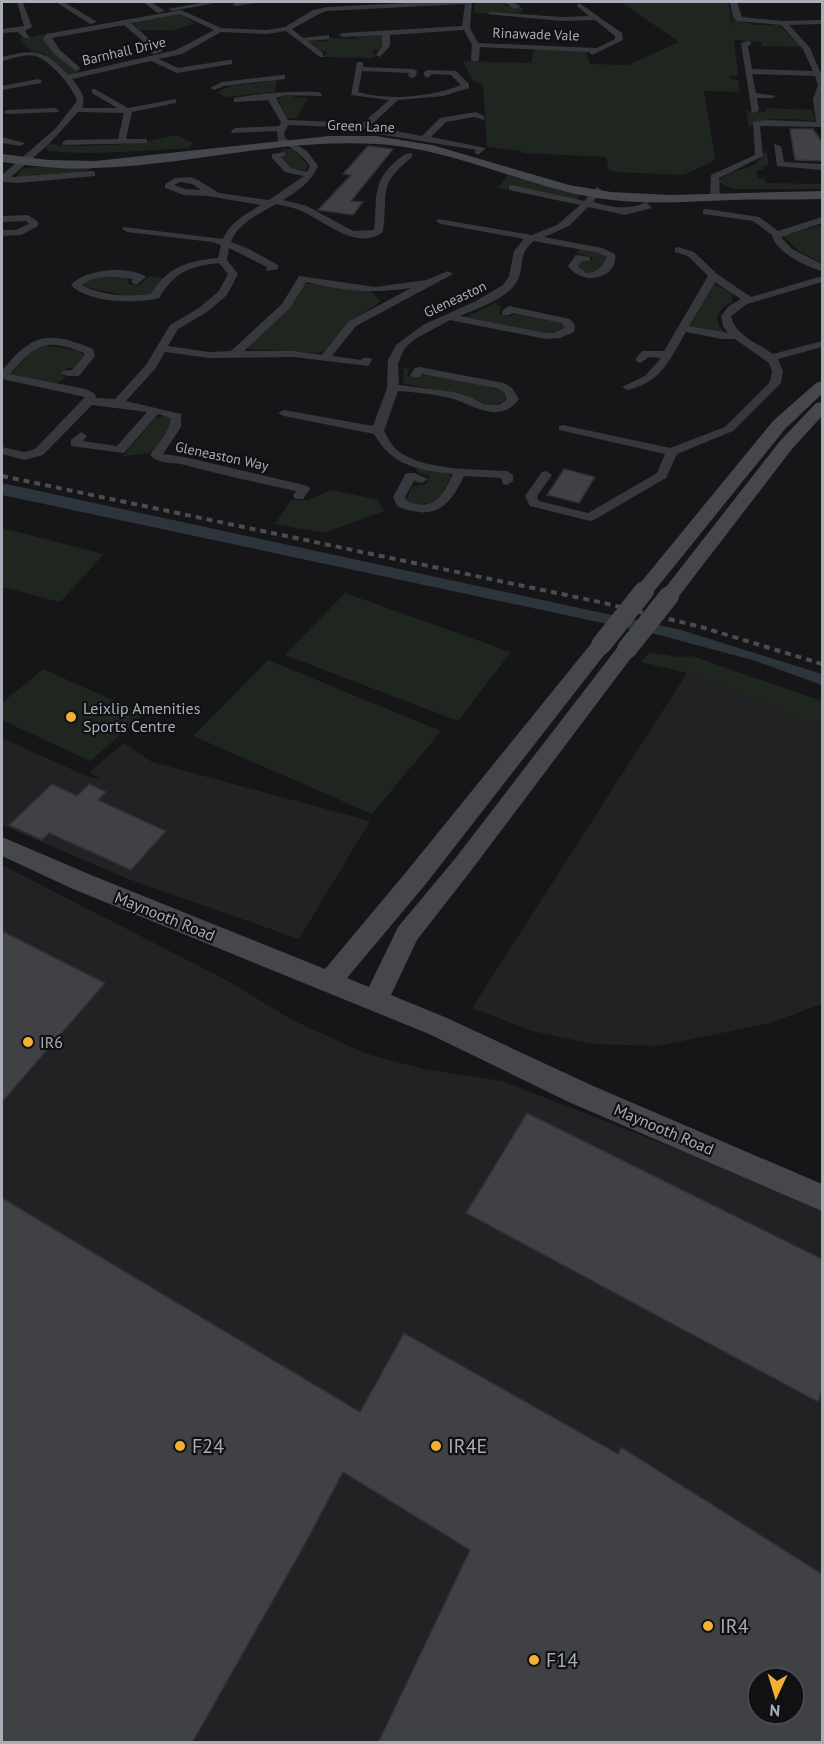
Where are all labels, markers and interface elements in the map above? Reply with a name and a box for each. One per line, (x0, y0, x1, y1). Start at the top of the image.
street label: Rinawade Vale (492, 23, 580, 45)
street label: Barnhall Drive (80, 33, 168, 69)
street label: Green Lane (327, 116, 395, 136)
street label: Gleneaston (421, 277, 489, 321)
street label: Gleneaston Way (174, 437, 271, 475)
place label: Leixlip Amenities Sports Centre (83, 698, 201, 736)
marker: Leixlip Amenities Sports Centre (64, 710, 78, 724)
street label: Maynooth Road (112, 887, 218, 945)
place label: IR6 (40, 1032, 63, 1052)
marker: IR6 (21, 1035, 35, 1049)
street label: Maynooth Road (611, 1099, 717, 1159)
place label: F24 (192, 1433, 224, 1459)
place label: IR4E (448, 1433, 487, 1459)
marker: F24 (173, 1439, 187, 1453)
marker: IR4E (429, 1439, 443, 1453)
place label: IR4 (720, 1613, 749, 1639)
marker: IR4 (701, 1619, 715, 1633)
place label: F14 (546, 1647, 578, 1673)
marker: F14 (527, 1653, 541, 1667)
north arrow (746, 1666, 806, 1726)
text: N (769, 1701, 781, 1721)

